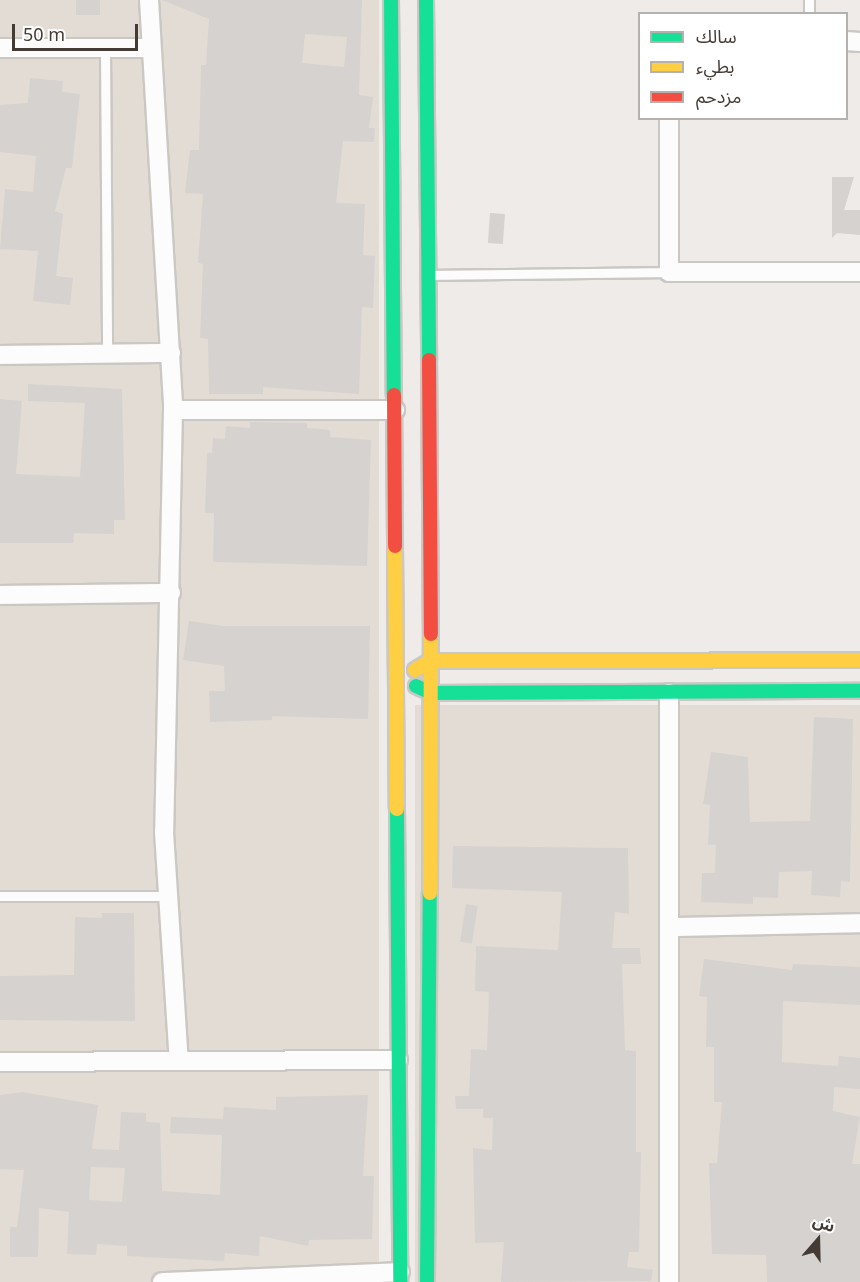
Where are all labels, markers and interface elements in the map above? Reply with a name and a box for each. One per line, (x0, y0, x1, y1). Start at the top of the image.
scale bar (15, 12, 141, 50)
legend (638, 12, 848, 120)
text: 50 m (23, 22, 65, 46)
text: سالك (696, 24, 737, 48)
text: بطيء (696, 54, 734, 78)
text: مزدحم (696, 84, 741, 108)
text: ش (810, 1209, 838, 1237)
north arrow (788, 1210, 848, 1270)

